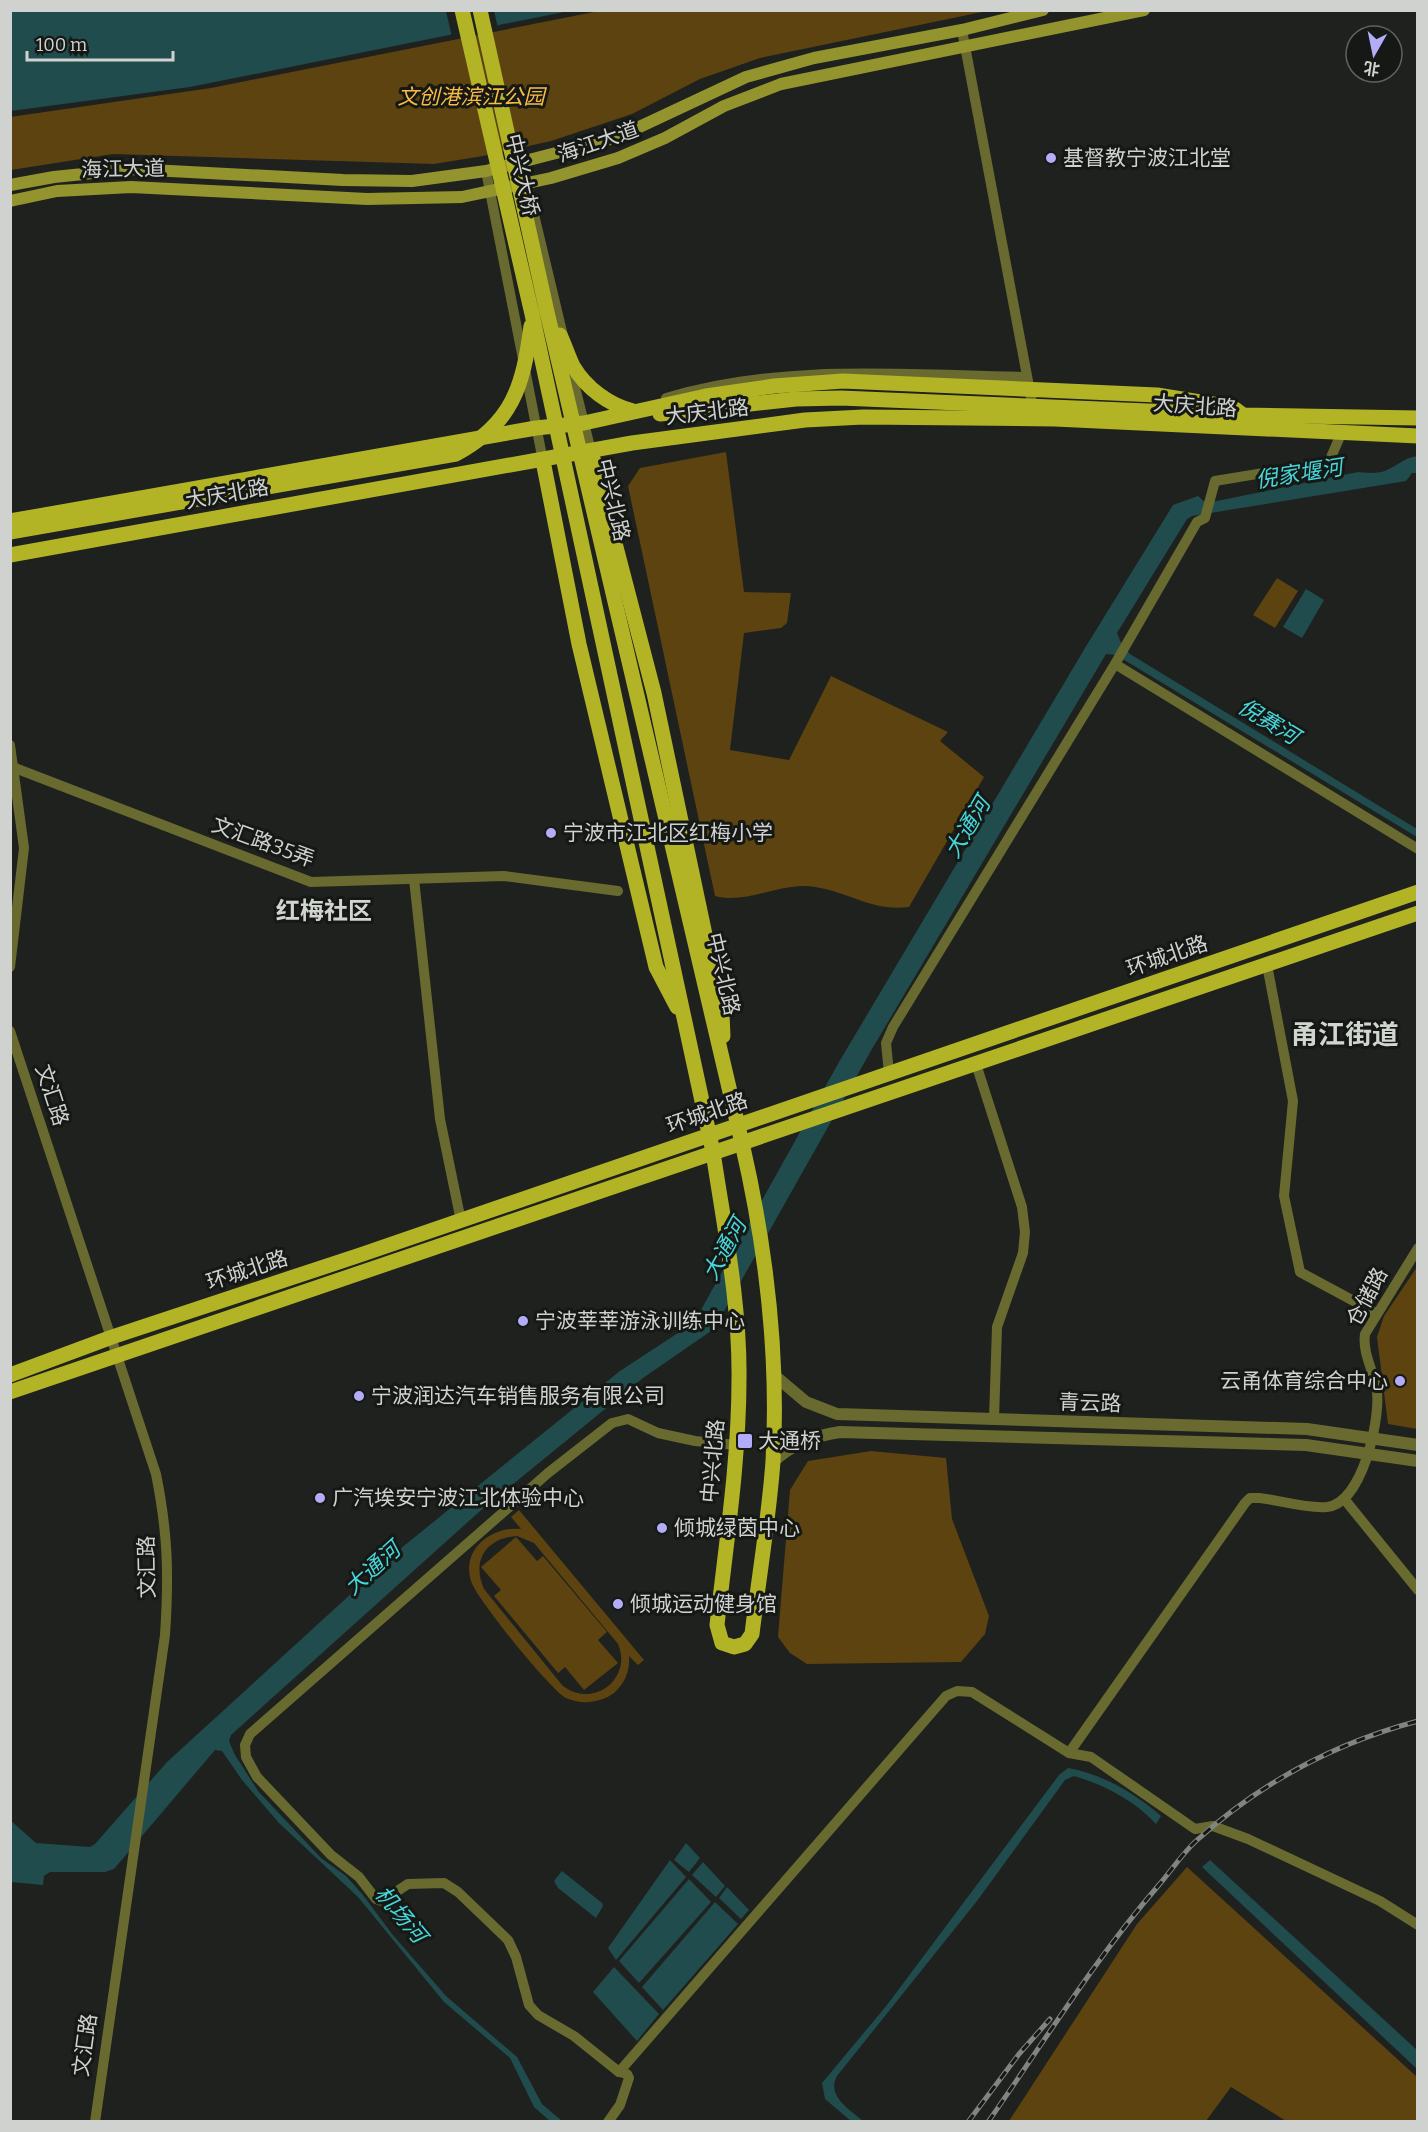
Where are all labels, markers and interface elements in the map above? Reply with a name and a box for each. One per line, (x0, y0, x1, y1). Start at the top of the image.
scale bar (27, 24, 172, 62)
north arrow (1344, 24, 1404, 84)
text: 100 m (36, 34, 87, 56)
text: 北 (1362, 58, 1381, 79)
park label: 文创港滨江公园 (398, 84, 547, 110)
street label: 海江大道 (554, 116, 642, 168)
street label: 中兴大桥 (500, 131, 544, 219)
place label: 基督教宁波江北堂 (1063, 145, 1231, 171)
marker: 基督教宁波江北堂 (1044, 151, 1058, 165)
street label: 海江大道 (81, 155, 165, 183)
street label: 大庆北路 (1152, 390, 1238, 422)
street label: 大庆北路 (664, 394, 750, 430)
water label: 倪家堰河 (1254, 453, 1349, 494)
street label: 中兴北路 (591, 456, 635, 544)
street label: 大庆北路 (183, 474, 271, 514)
water label: 倪赛河 (1233, 693, 1307, 752)
water label: 大通河 (939, 789, 998, 863)
street label: 文汇路35弄 (208, 811, 318, 873)
place label: 宁波市江北区红梅小学 (563, 820, 773, 846)
marker: 宁波市江北区红梅小学 (544, 826, 558, 840)
district label: 红梅社区 (276, 897, 372, 925)
street label: 中兴北路 (701, 930, 745, 1018)
street label: 环城北路 (1123, 930, 1211, 982)
district label: 甬江街道 (1291, 1019, 1399, 1051)
street label: 文汇路 (30, 1061, 74, 1129)
street label: 环城北路 (663, 1087, 751, 1139)
water label: 大通河 (697, 1210, 754, 1285)
street label: 环城北路 (203, 1245, 291, 1295)
street label: 仓储路 (1341, 1263, 1393, 1331)
place label: 宁波莘莘游泳训练中心 (535, 1308, 745, 1334)
marker: 宁波莘莘游泳训练中心 (516, 1314, 530, 1328)
place label: 云甬体育综合中心 (1220, 1368, 1388, 1394)
marker: 云甬体育综合中心 (1393, 1374, 1407, 1388)
place label: 宁波润达汽车销售服务有限公司 (371, 1383, 665, 1409)
marker: 宁波润达汽车销售服务有限公司 (352, 1389, 366, 1403)
street label: 青云路 (1058, 1389, 1122, 1417)
street label: 中兴北路 (696, 1418, 730, 1504)
place label: 大通桥 (758, 1428, 821, 1454)
marker: 大通桥 (736, 1432, 754, 1450)
place label: 广汽埃安宁波江北体验中心 (332, 1485, 584, 1511)
marker: 广汽埃安宁波江北体验中心 (313, 1491, 327, 1505)
place label: 倾城绿茵中心 (674, 1515, 800, 1541)
marker: 倾城绿茵中心 (655, 1521, 669, 1535)
water label: 大通河 (339, 1534, 409, 1600)
street label: 文汇路 (133, 1535, 161, 1599)
place label: 倾城运动健身馆 (630, 1591, 777, 1617)
marker: 倾城运动健身馆 (611, 1597, 625, 1611)
water label: 机场河 (369, 1880, 435, 1951)
street label: 文汇路 (68, 2012, 102, 2078)

